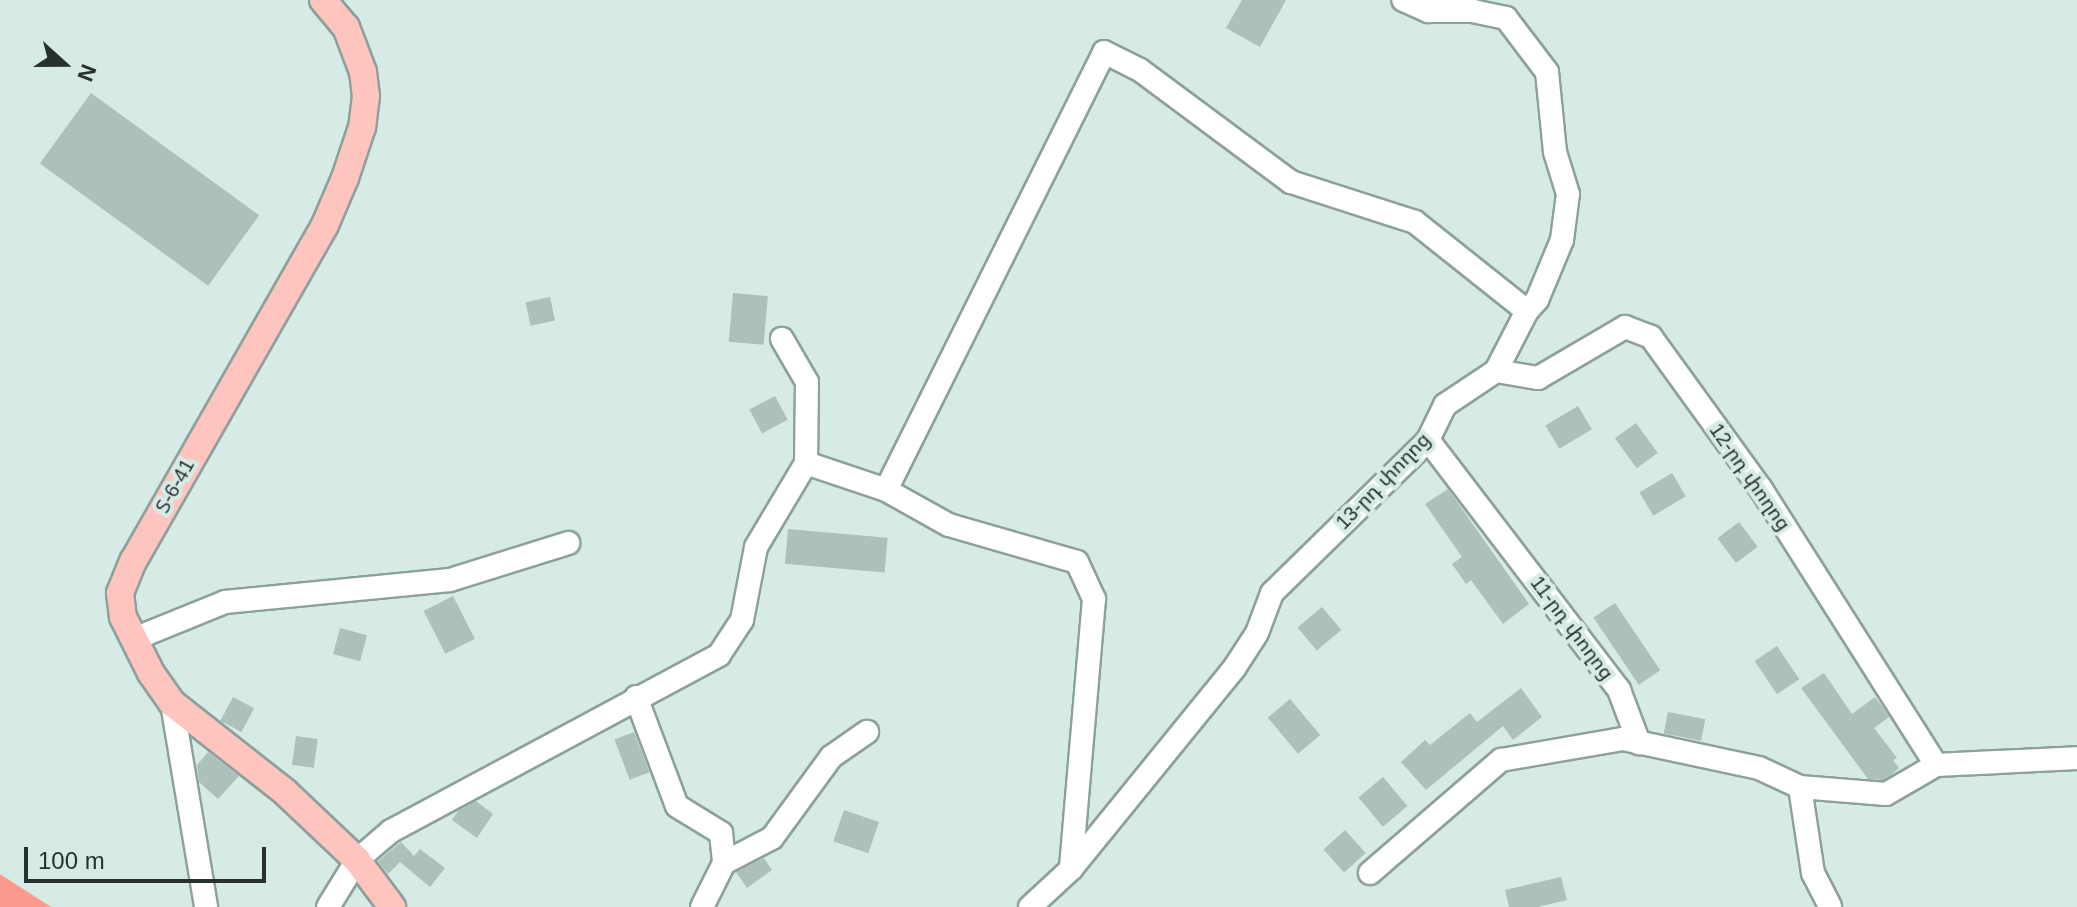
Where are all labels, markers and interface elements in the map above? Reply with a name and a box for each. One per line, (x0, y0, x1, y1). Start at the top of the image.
north arrow (24, 24, 104, 104)
text: N (72, 61, 101, 85)
street label: 12-րդ փողոց (1704, 419, 1796, 535)
street label: 13-րդ փողոց (1331, 428, 1435, 534)
street label: Տ-6-41 (150, 455, 200, 517)
street label: 11-րդ փողոց (1525, 571, 1619, 685)
scale bar (28, 831, 270, 881)
text: 100 m (38, 847, 105, 874)

